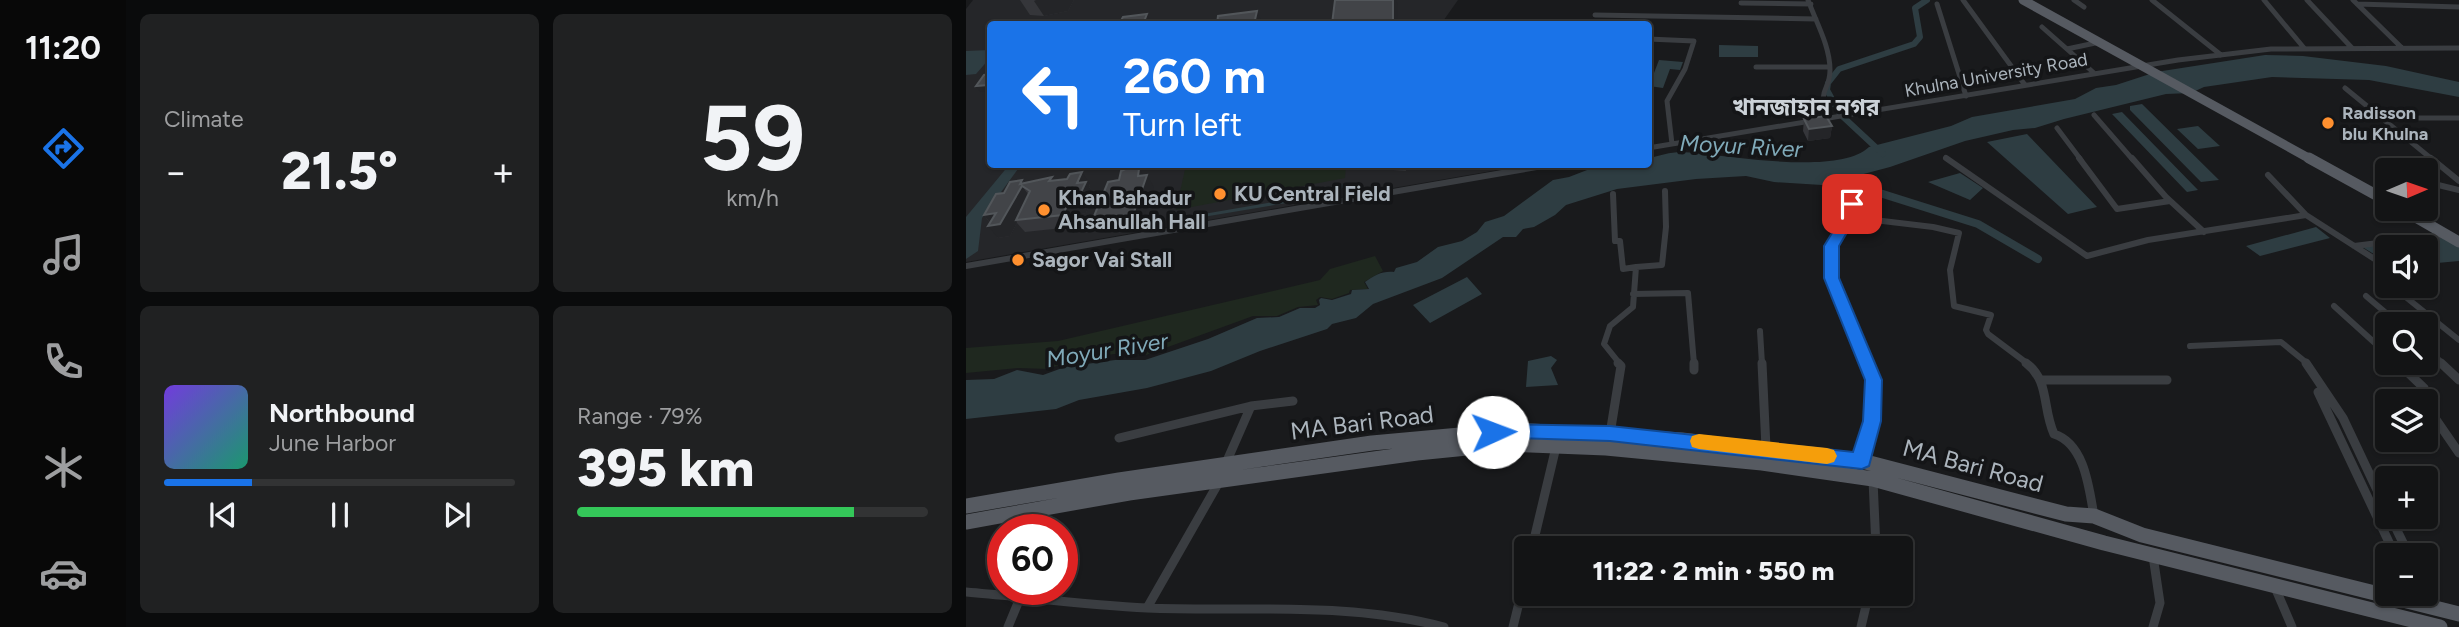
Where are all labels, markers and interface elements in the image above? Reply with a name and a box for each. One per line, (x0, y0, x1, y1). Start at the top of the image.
text: 11:20 (25, 29, 101, 67)
text: 260 m (1123, 46, 1266, 105)
street label: Khulna University Road (1903, 48, 2089, 102)
icon: left (1008, 49, 1099, 140)
text: 59 (700, 84, 805, 193)
district label: খানজাহান নগর (1732, 93, 1881, 121)
place label: Radisson blu Khulna (2342, 102, 2428, 145)
text: Climate (164, 105, 243, 133)
text: Turn left (1123, 106, 1242, 144)
marker: Radisson blu Khulna (2320, 115, 2336, 131)
icon: directions (39, 124, 88, 173)
water label: Moyur River (1679, 129, 1804, 163)
text: 21.5° (281, 140, 398, 202)
text: − (164, 149, 188, 195)
text: + (491, 149, 515, 195)
north arrow (2375, 158, 2438, 220)
map controls (2375, 158, 2438, 606)
pin (1822, 174, 1882, 234)
place label: KU Central Field (1234, 181, 1391, 206)
text: km/h (726, 184, 779, 212)
place label: Khan Bahadur Ahsanullah Hall (1058, 185, 1206, 234)
icon: arrive (1833, 185, 1871, 223)
marker: KU Central Field (1212, 186, 1228, 202)
marker: Khan Bahadur Ahsanullah Hall (1036, 202, 1052, 218)
icon: music (39, 230, 88, 279)
button: sound (2375, 235, 2438, 298)
place label: Sagor Vai Stall (1032, 247, 1172, 272)
marker: Sagor Vai Stall (1010, 252, 1026, 268)
button: search (2375, 312, 2438, 375)
water label: Moyur River (1044, 326, 1171, 373)
icon: phone (39, 337, 88, 386)
button: layers (2375, 389, 2438, 452)
position arrow (1456, 395, 1530, 469)
text: Northbound (269, 397, 415, 429)
street label: MA Bari Road (1289, 399, 1435, 446)
text: Range · 79% (577, 402, 703, 430)
text: June Harbor (269, 429, 396, 457)
street label: MA Bari Road (1900, 433, 2047, 498)
text: 395 km (577, 437, 754, 499)
icon: climate (39, 443, 88, 492)
button: + (2375, 466, 2438, 529)
icon: previous (204, 496, 242, 534)
icon: pause (321, 496, 359, 534)
icon: next (438, 496, 476, 534)
speed limit sign: 60 (987, 514, 1078, 605)
button: − (2375, 543, 2438, 606)
icon: car (39, 549, 88, 598)
text: 11:22 · 2 min · 550 m (1593, 555, 1834, 587)

